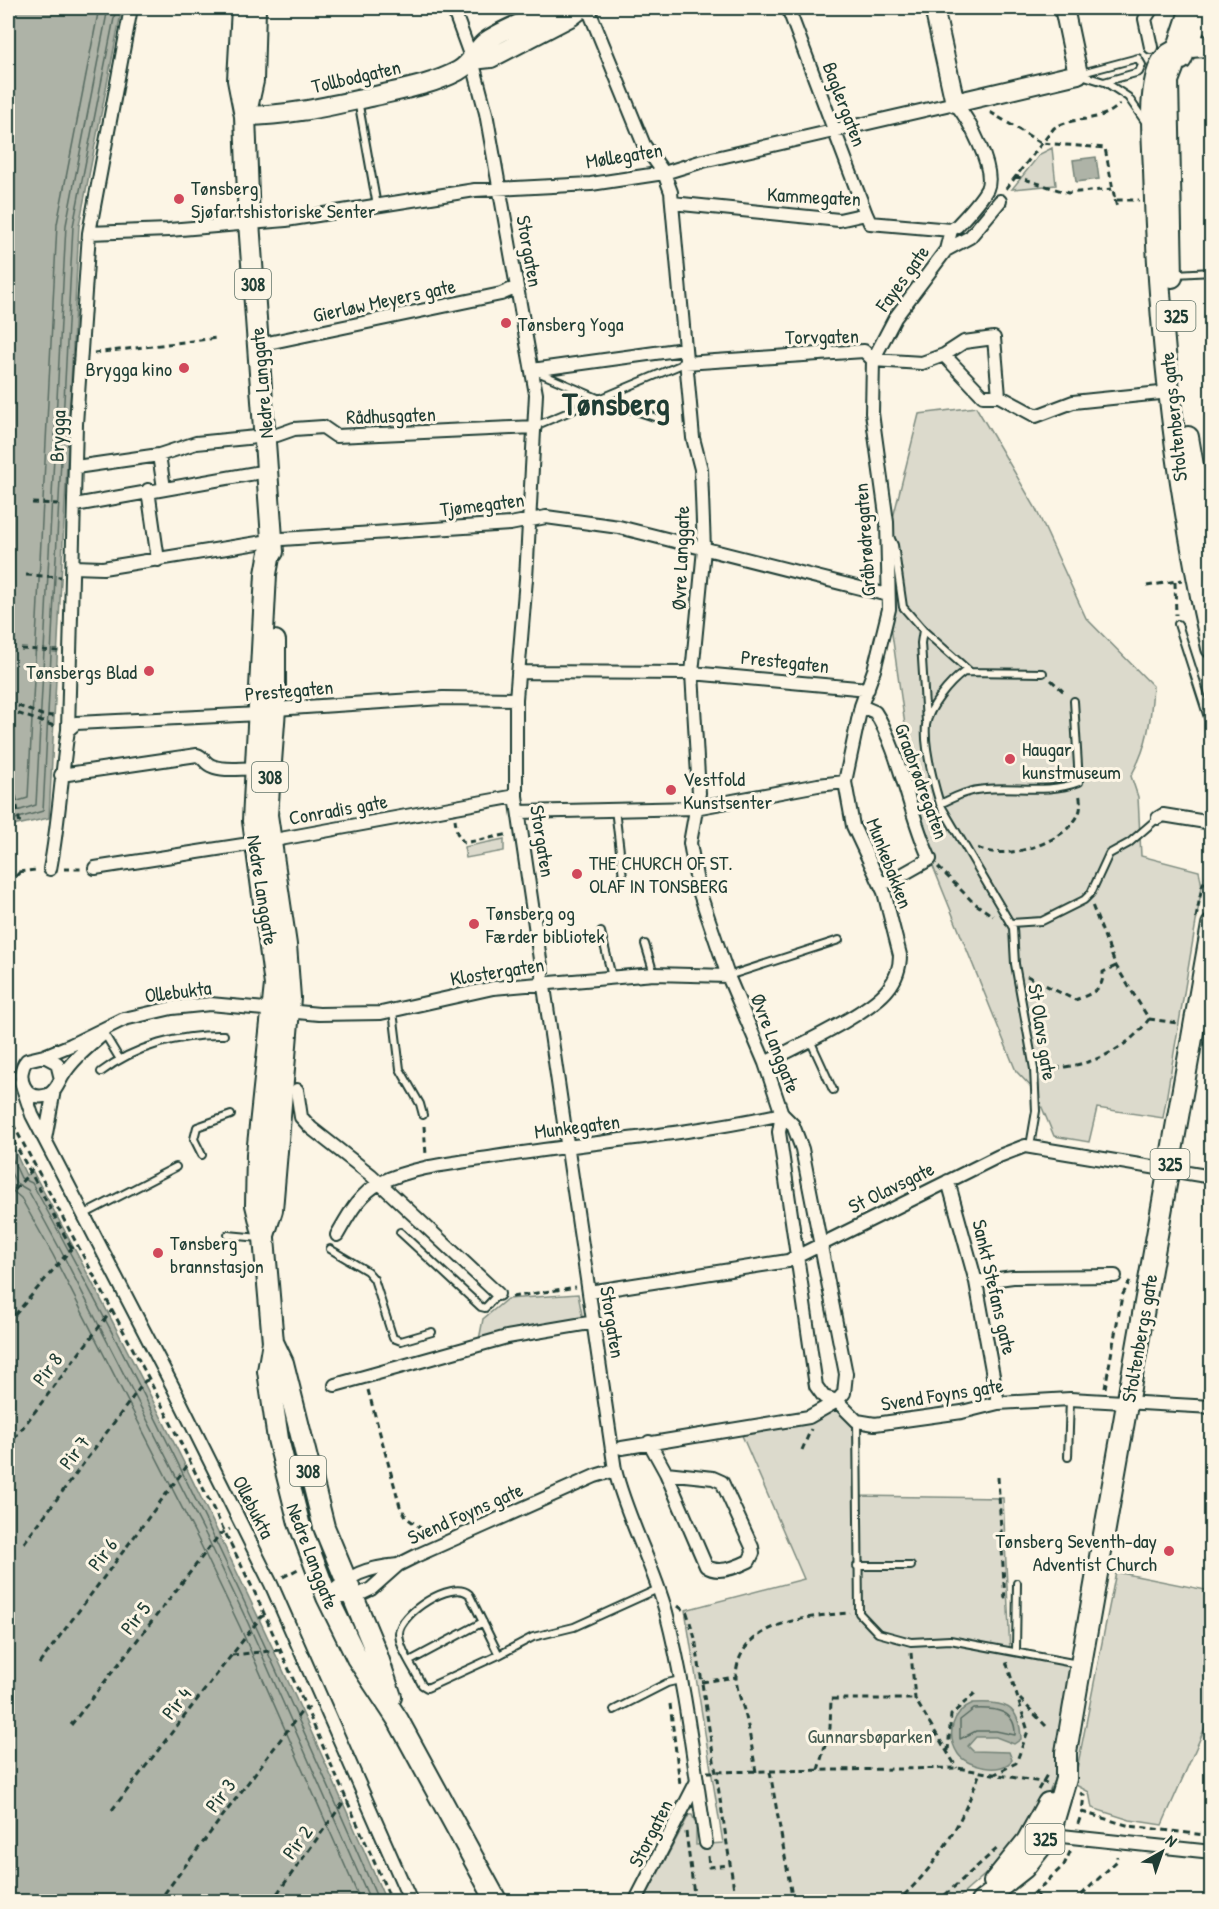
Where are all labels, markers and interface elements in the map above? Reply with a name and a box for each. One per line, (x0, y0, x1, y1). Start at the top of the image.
street label: Tollbodgaten (309, 53, 403, 99)
street label: Baglergaten (817, 58, 873, 150)
street label: Møllegaten (584, 136, 664, 174)
place label: Tønsberg Sjøfartshistoriske Senter (191, 174, 376, 224)
street label: Kammegaten (766, 180, 862, 212)
marker: Tønsberg Sjøfartshistoriske Senter (172, 192, 186, 206)
street label: Storgaten (510, 213, 550, 289)
street label: Fayes gate (868, 239, 935, 317)
road number: 308 (235, 269, 271, 299)
street label: Gierløw Meyers gate (310, 272, 458, 328)
road number: 325 (1156, 301, 1196, 331)
place label: Tønsberg Yoga (518, 310, 624, 337)
marker: Tønsberg Yoga (499, 316, 513, 330)
street label: Torvgaten (785, 322, 859, 350)
street label: Nedre Langgate (243, 326, 279, 440)
street label: Stoltenbergs gate (1153, 351, 1193, 483)
place label: Brygga kino (86, 355, 172, 382)
marker: Brygga kino (177, 361, 191, 375)
district label: Tønsberg (561, 382, 670, 426)
street label: Rådhusgaten (346, 400, 436, 430)
street label: Brygga (43, 409, 71, 462)
street label: Gråbrødregaten (847, 482, 881, 598)
street label: Tjømegaten (438, 485, 526, 523)
street label: Øvre Langgate (665, 505, 695, 611)
street label: Prestegaten (740, 643, 830, 679)
place label: Tønsbergs Blad (26, 658, 137, 685)
marker: Tønsbergs Blad (142, 664, 156, 678)
street label: Prestegaten (244, 673, 334, 707)
street label: Graabrødregaten (889, 719, 955, 843)
place label: Haugar kunstmuseum (1022, 735, 1121, 785)
marker: Haugar kunstmuseum (1003, 752, 1017, 766)
road number: 308 (252, 762, 288, 792)
place label: Vestfold Kunstsenter (683, 765, 773, 815)
marker: Vestfold Kunstsenter (664, 783, 678, 797)
street label: Conradis gate (287, 787, 390, 831)
street label: Storgaten (524, 803, 562, 879)
street label: Munkebakken (860, 814, 920, 912)
street label: Nedre Langgate (241, 833, 285, 947)
place label: THE CHURCH OF ST. OLAF IN TONSBERG (589, 849, 733, 899)
marker: THE CHURCH OF ST. OLAF IN TONSBERG (570, 867, 584, 881)
place label: Tønsberg og Færder bibliotek (485, 899, 605, 949)
marker: Tønsberg og Færder bibliotek (467, 917, 481, 931)
street label: Klostergaten (448, 950, 546, 992)
street label: Ollebukta (143, 974, 213, 1008)
street label: St Olavs gate (1022, 982, 1064, 1082)
street label: Øvre Langgate (745, 989, 807, 1097)
street label: Munkegaten (533, 1107, 621, 1145)
road number: 325 (1150, 1149, 1190, 1179)
street label: St Olavsgate (844, 1155, 938, 1219)
street label: Sankt Stefans gate (966, 1217, 1024, 1357)
place label: Tønsberg brannstasjon (170, 1229, 264, 1279)
marker: Tønsberg brannstasjon (151, 1246, 165, 1260)
street label: Stoltenbergs gate (1114, 1272, 1164, 1404)
street label: Storgaten (594, 1284, 632, 1360)
street label: Pir 8 (26, 1347, 68, 1391)
street label: Svend Foyns gate (879, 1371, 1005, 1417)
street label: Pir 7 (52, 1429, 96, 1475)
road number: 308 (290, 1456, 326, 1486)
street label: Ollebukta (227, 1471, 281, 1543)
street label: Svend Foyns gate (403, 1476, 527, 1550)
street label: Nedre Langgate (280, 1499, 346, 1613)
place label: Tønsberg Seventh-day Adventist Church (996, 1527, 1157, 1577)
street label: Pir 6 (81, 1532, 123, 1576)
marker: Tønsberg Seventh-day Adventist Church (1162, 1544, 1176, 1558)
street label: Pir 5 (114, 1596, 157, 1640)
street label: Pir 4 (155, 1681, 197, 1725)
park label: Gunnarsbøparken (808, 1722, 932, 1749)
street label: Pir 3 (199, 1773, 241, 1817)
street label: Storgaten (622, 1795, 678, 1871)
street label: Pir 2 (276, 1819, 319, 1864)
north arrow (1132, 1822, 1192, 1882)
road number: 325 (1026, 1824, 1064, 1854)
text: N (1161, 1829, 1182, 1852)

